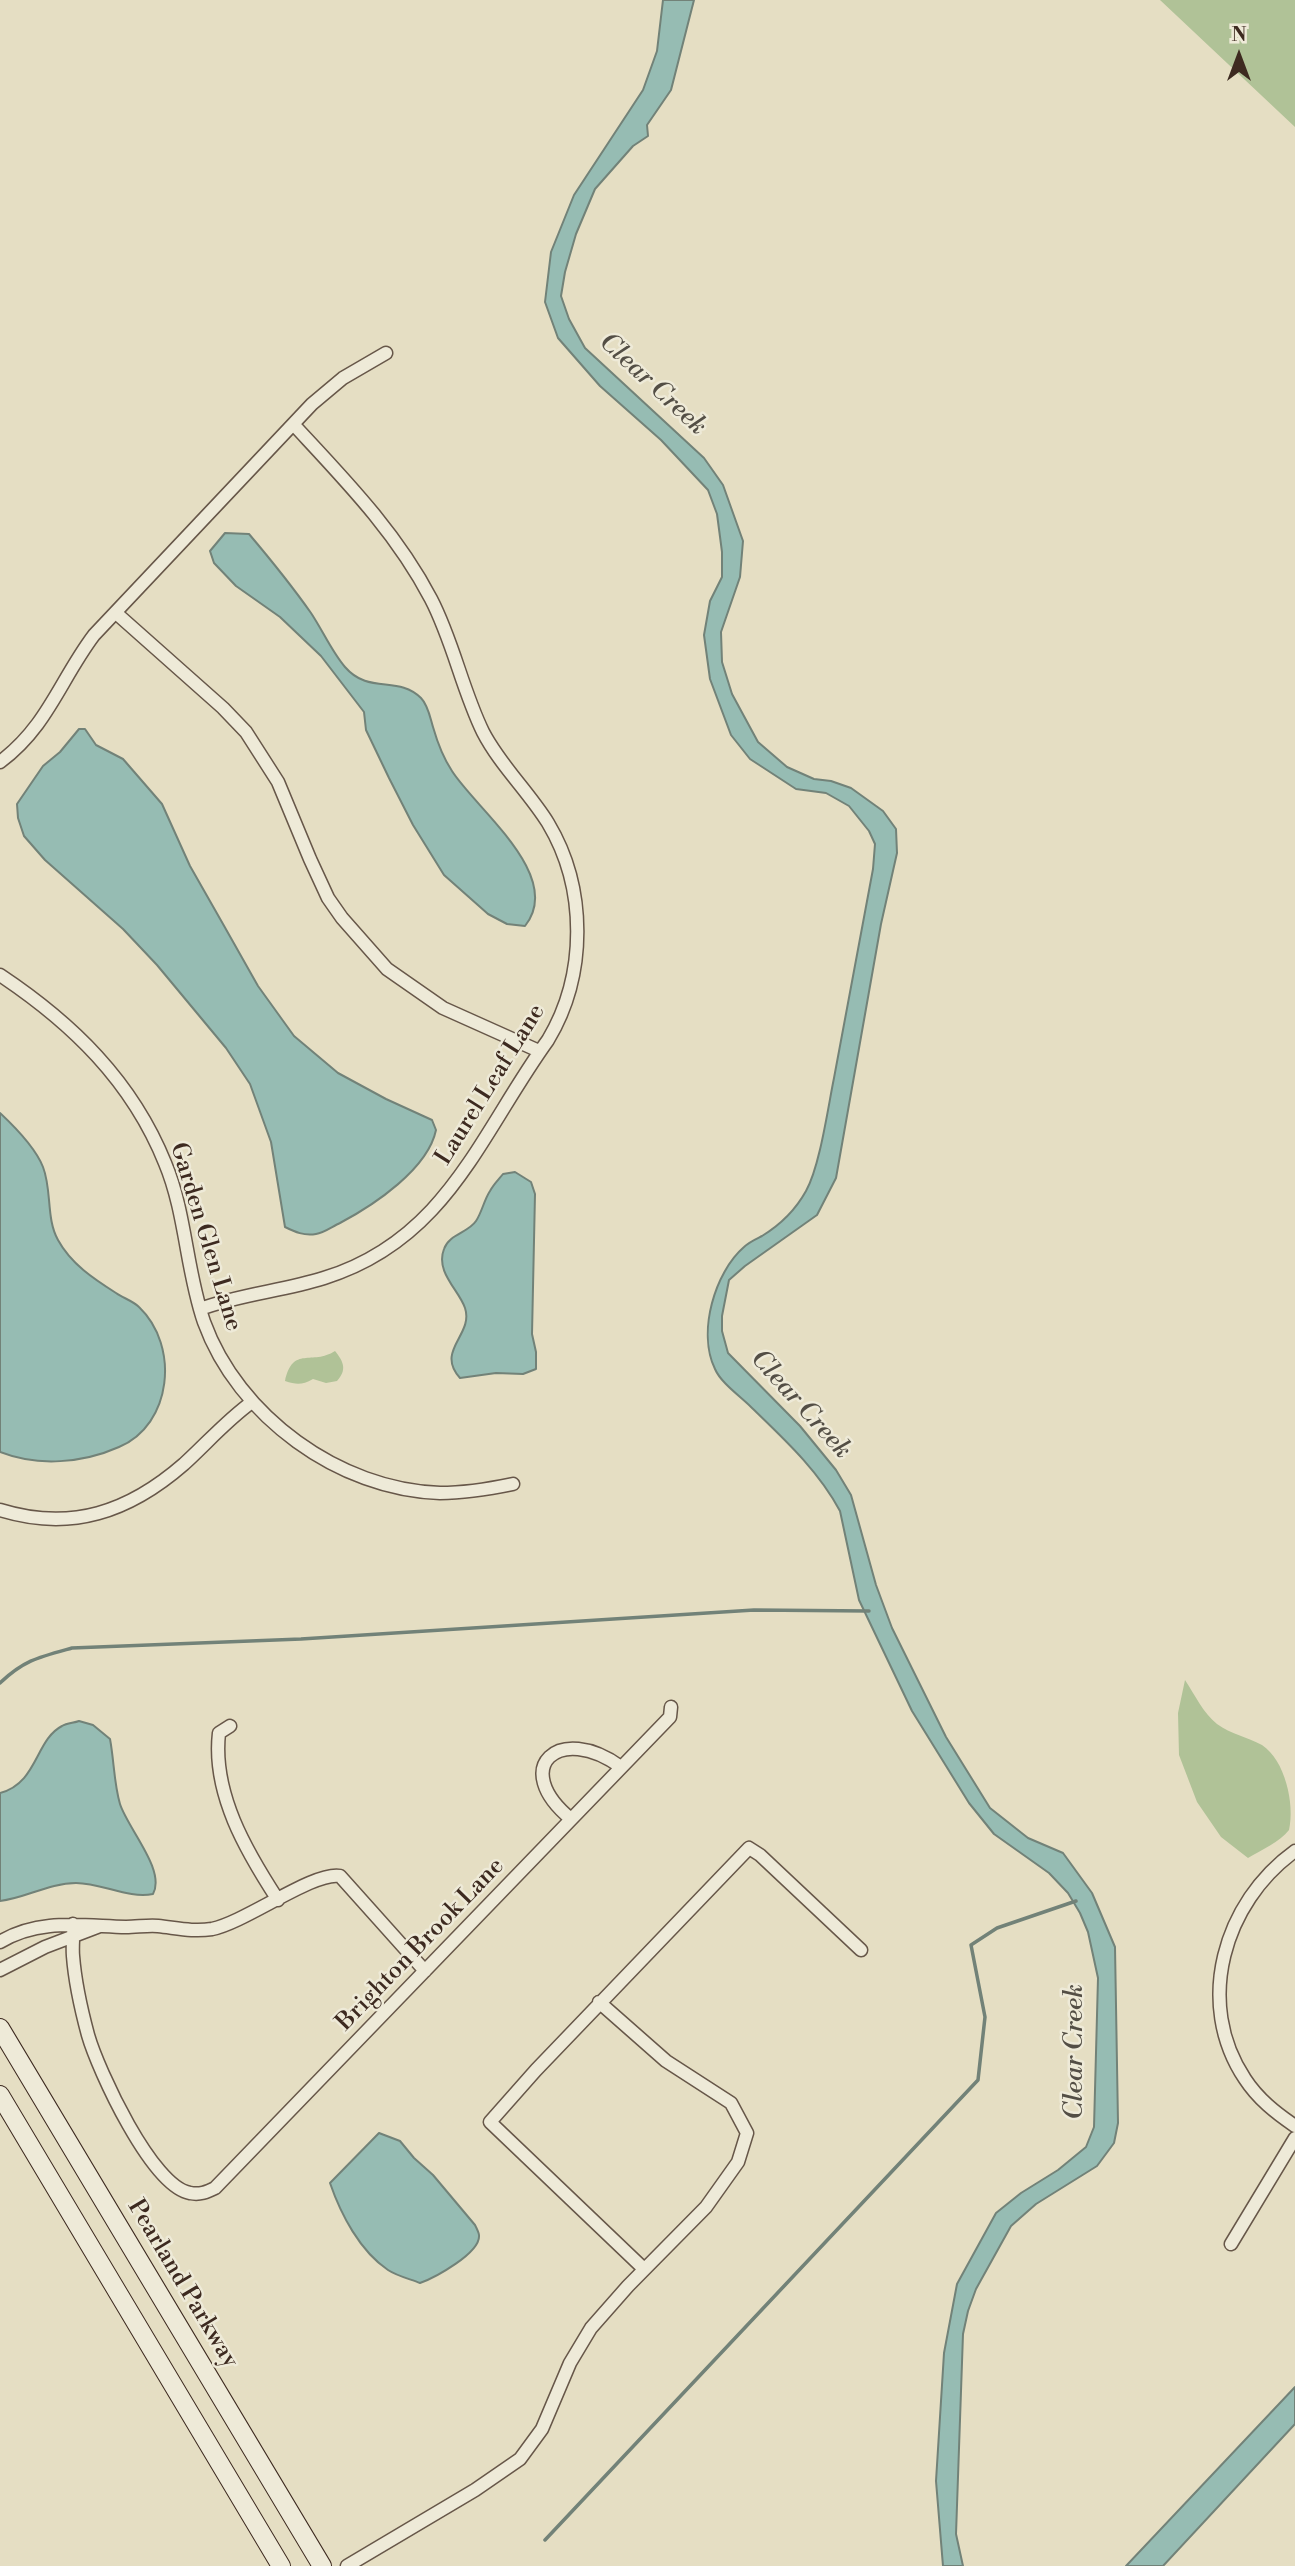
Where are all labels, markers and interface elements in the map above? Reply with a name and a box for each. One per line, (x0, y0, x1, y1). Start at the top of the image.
north arrow (1204, 21, 1274, 91)
text: N (1231, 23, 1247, 47)
water label: Clear Creek (592, 327, 712, 443)
street label: Laurel Leaf Lane (430, 999, 552, 1171)
street label: Garden Glen Lane (163, 1139, 247, 1335)
water label: Clear Creek (743, 1344, 857, 1466)
street label: Brighton Brook Lane (331, 1853, 511, 2037)
water label: Clear Creek (1060, 1984, 1092, 2120)
street label: Pearland Parkway (120, 2195, 244, 2373)

